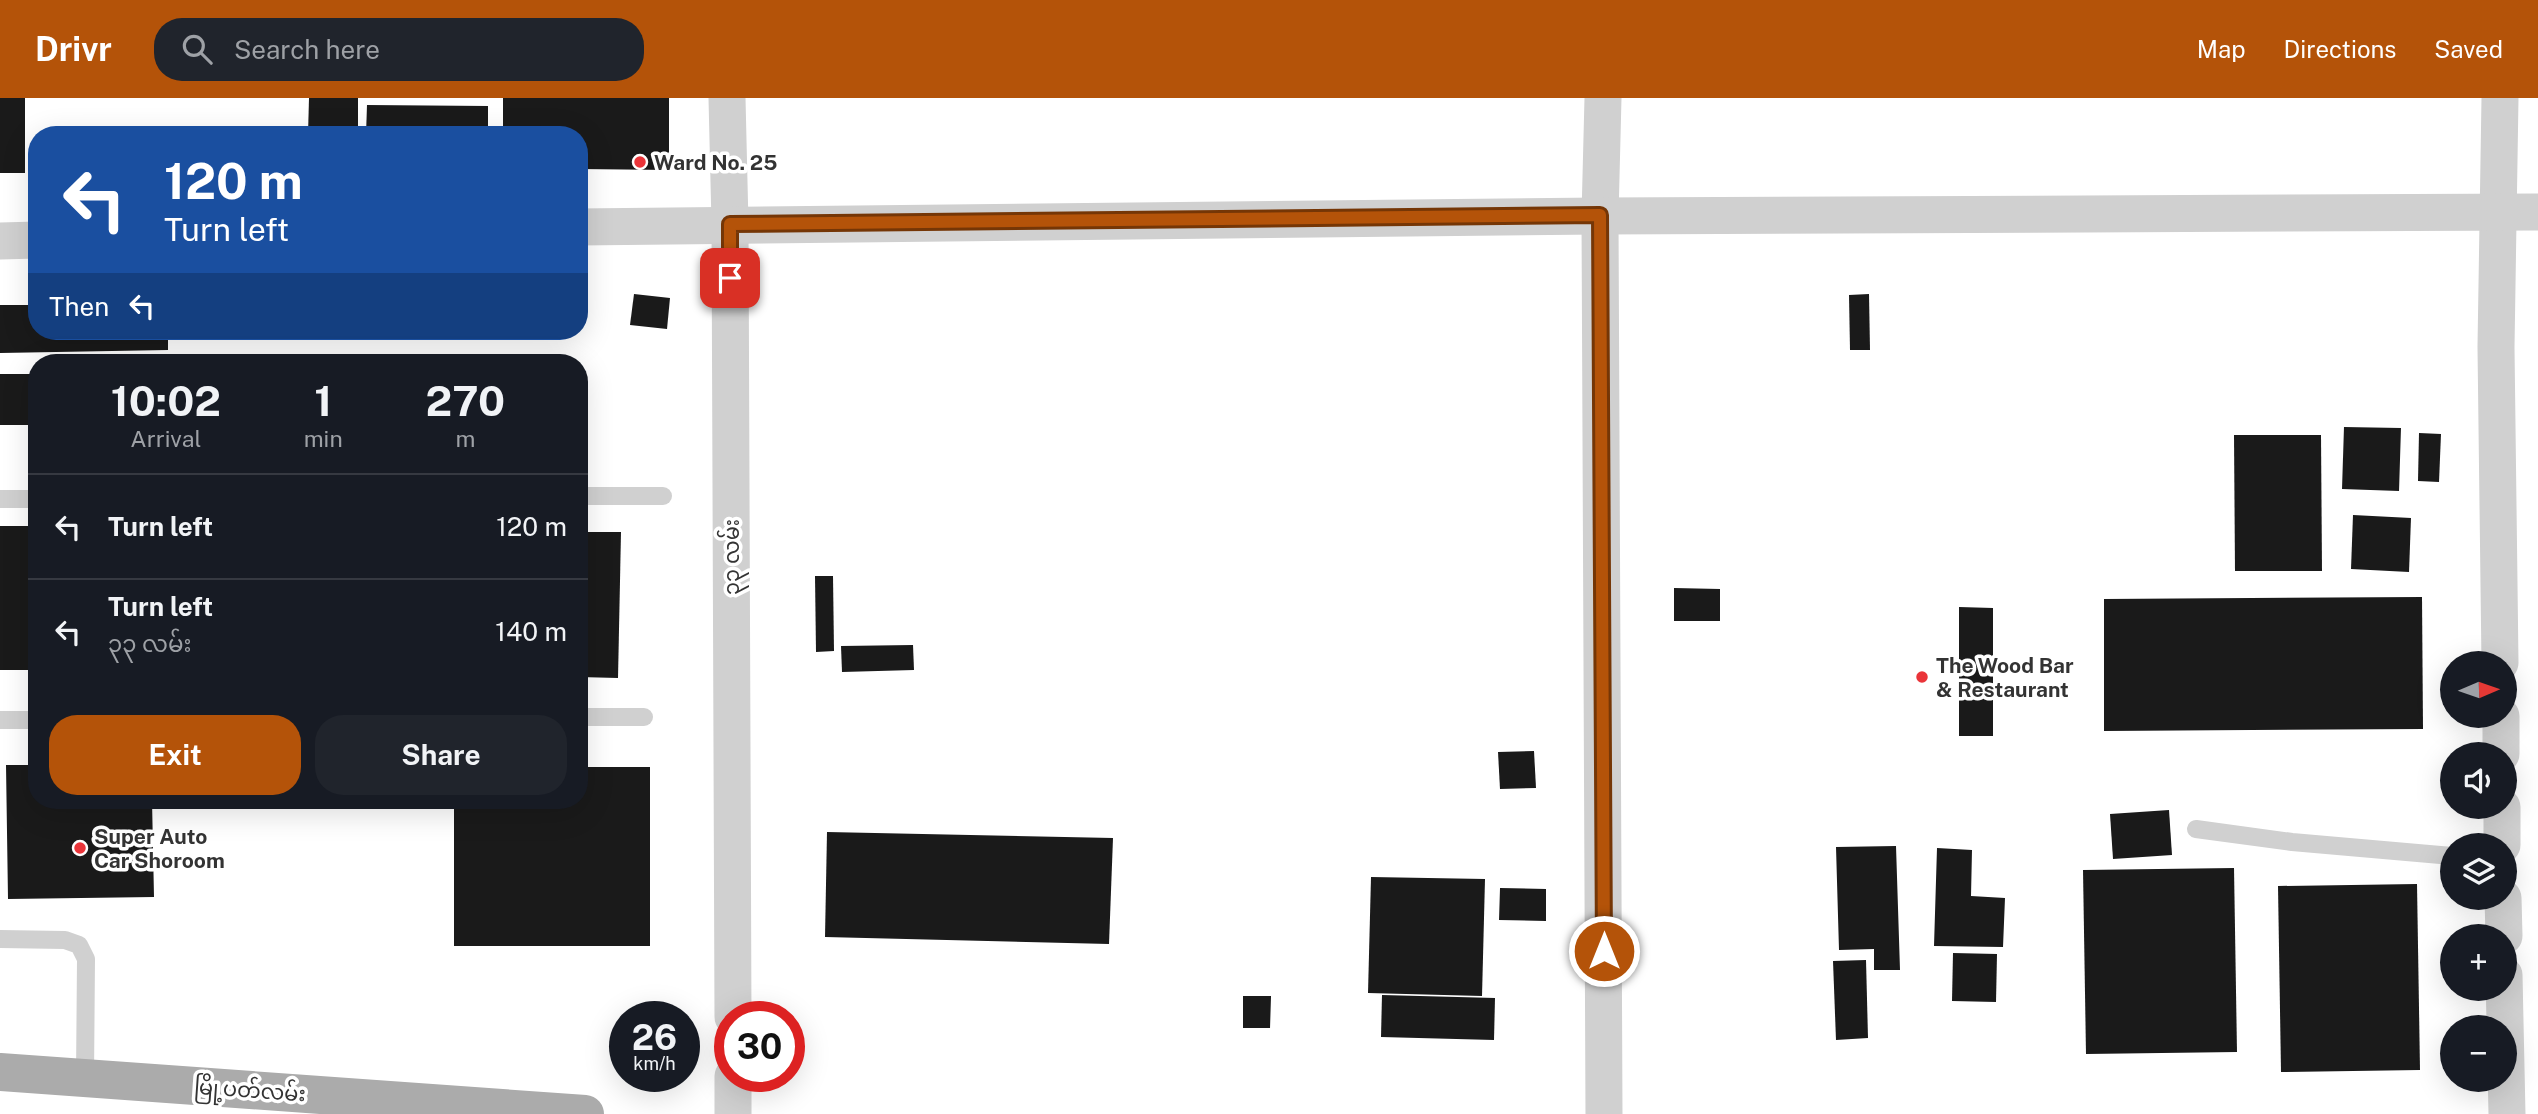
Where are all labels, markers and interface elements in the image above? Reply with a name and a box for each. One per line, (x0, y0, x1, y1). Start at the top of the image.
search box (154, 18, 644, 81)
text: Drivr (35, 30, 112, 68)
icon: search (178, 30, 216, 68)
text: Search here (234, 34, 380, 65)
text: Map (2197, 35, 2246, 63)
text: Directions (2284, 35, 2396, 63)
text: Saved (2434, 35, 2503, 63)
place label: Ward No. 25 (654, 150, 777, 175)
text: 120 m (164, 152, 303, 210)
icon: left (49, 154, 140, 245)
marker: Ward No. 25 (632, 154, 648, 170)
text: Turn left (164, 211, 289, 248)
pin (700, 248, 760, 308)
icon: arrive (711, 259, 749, 297)
icon: left (123, 287, 161, 325)
text: Then (49, 291, 109, 322)
text: 10:02 (111, 376, 221, 425)
text: 1 (314, 376, 332, 425)
text: 270 (426, 376, 505, 425)
text: Arrival (130, 425, 201, 452)
text: min (304, 425, 343, 452)
text: m (455, 425, 475, 452)
icon: left (49, 508, 87, 546)
text: Turn left (108, 511, 213, 542)
text: 120 m (496, 511, 567, 542)
street label: ၃၃ လမ်း (716, 519, 749, 595)
text: Turn left (108, 591, 213, 622)
icon: left (49, 613, 87, 651)
text: 140 m (495, 616, 567, 647)
text: ၃၃ လမ်း (108, 630, 191, 657)
north arrow (2440, 651, 2516, 728)
map controls (2440, 651, 2517, 1092)
place label: The Wood Bar & Restaurant (1936, 653, 2074, 702)
marker: The Wood Bar & Restaurant (1914, 669, 1930, 685)
button: Exit (49, 715, 301, 795)
button: Share (315, 715, 567, 795)
button: sound (2440, 742, 2517, 819)
place label: Super Auto Car Shoroom (94, 824, 225, 873)
button: layers (2440, 833, 2517, 910)
marker: Super Auto Car Shoroom (72, 840, 88, 856)
position arrow (1567, 914, 1641, 988)
button: + (2440, 924, 2517, 1001)
speed limit sign: 30 (714, 1001, 805, 1092)
button: − (2440, 1015, 2517, 1092)
text: 26 (632, 1017, 677, 1058)
text: km/h (633, 1053, 676, 1074)
street label: မြို့ပတ်လမ်း (193, 1071, 307, 1111)

